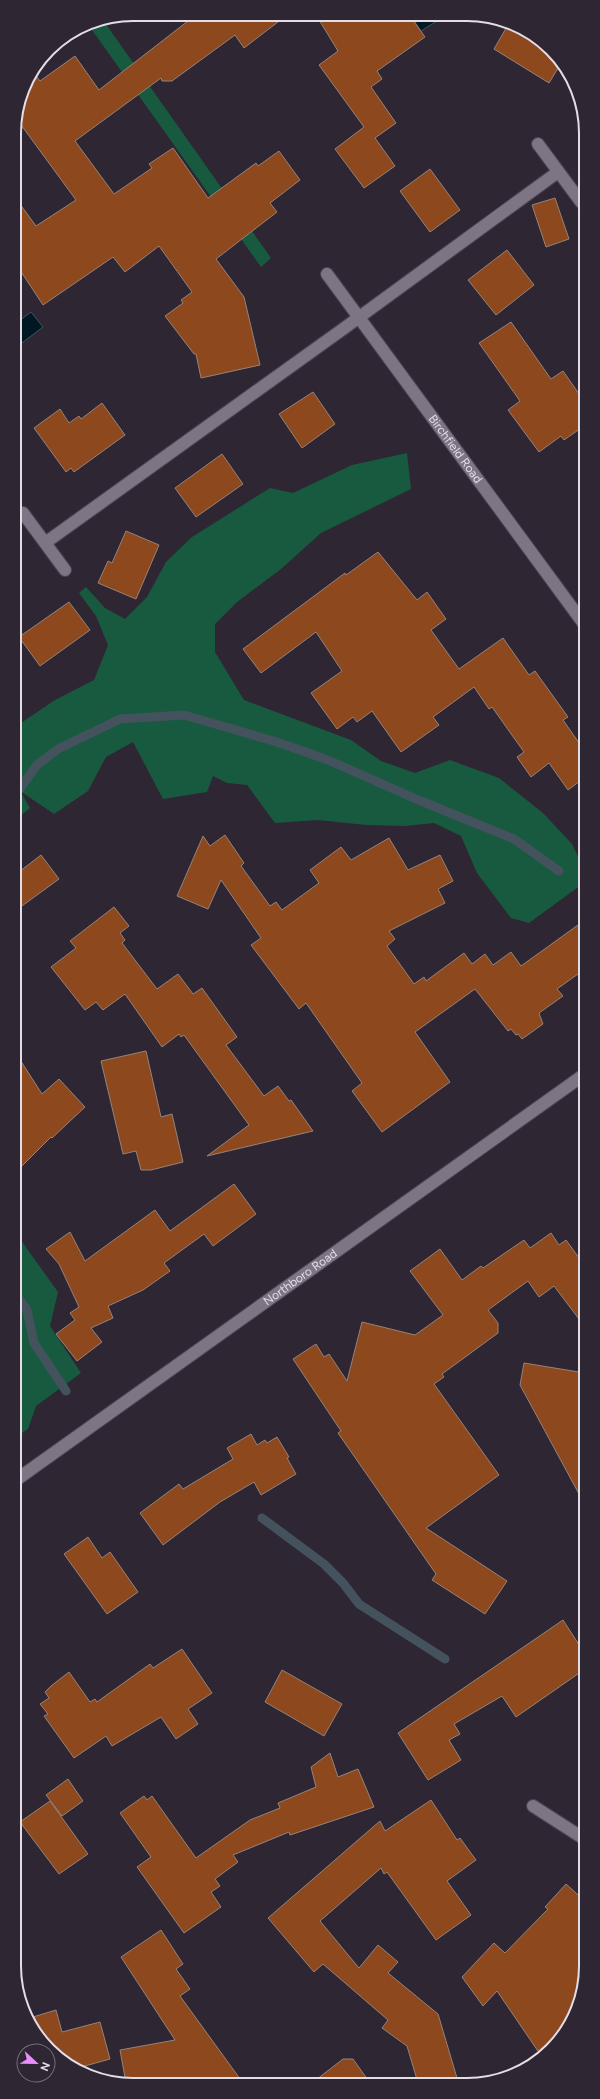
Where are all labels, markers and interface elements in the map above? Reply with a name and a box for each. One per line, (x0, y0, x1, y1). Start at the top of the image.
street label: Birchfield Road (426, 412, 485, 486)
street label: Northboro Road (261, 1246, 340, 1308)
north arrow (16, 2043, 56, 2083)
text: N (37, 2060, 52, 2073)

